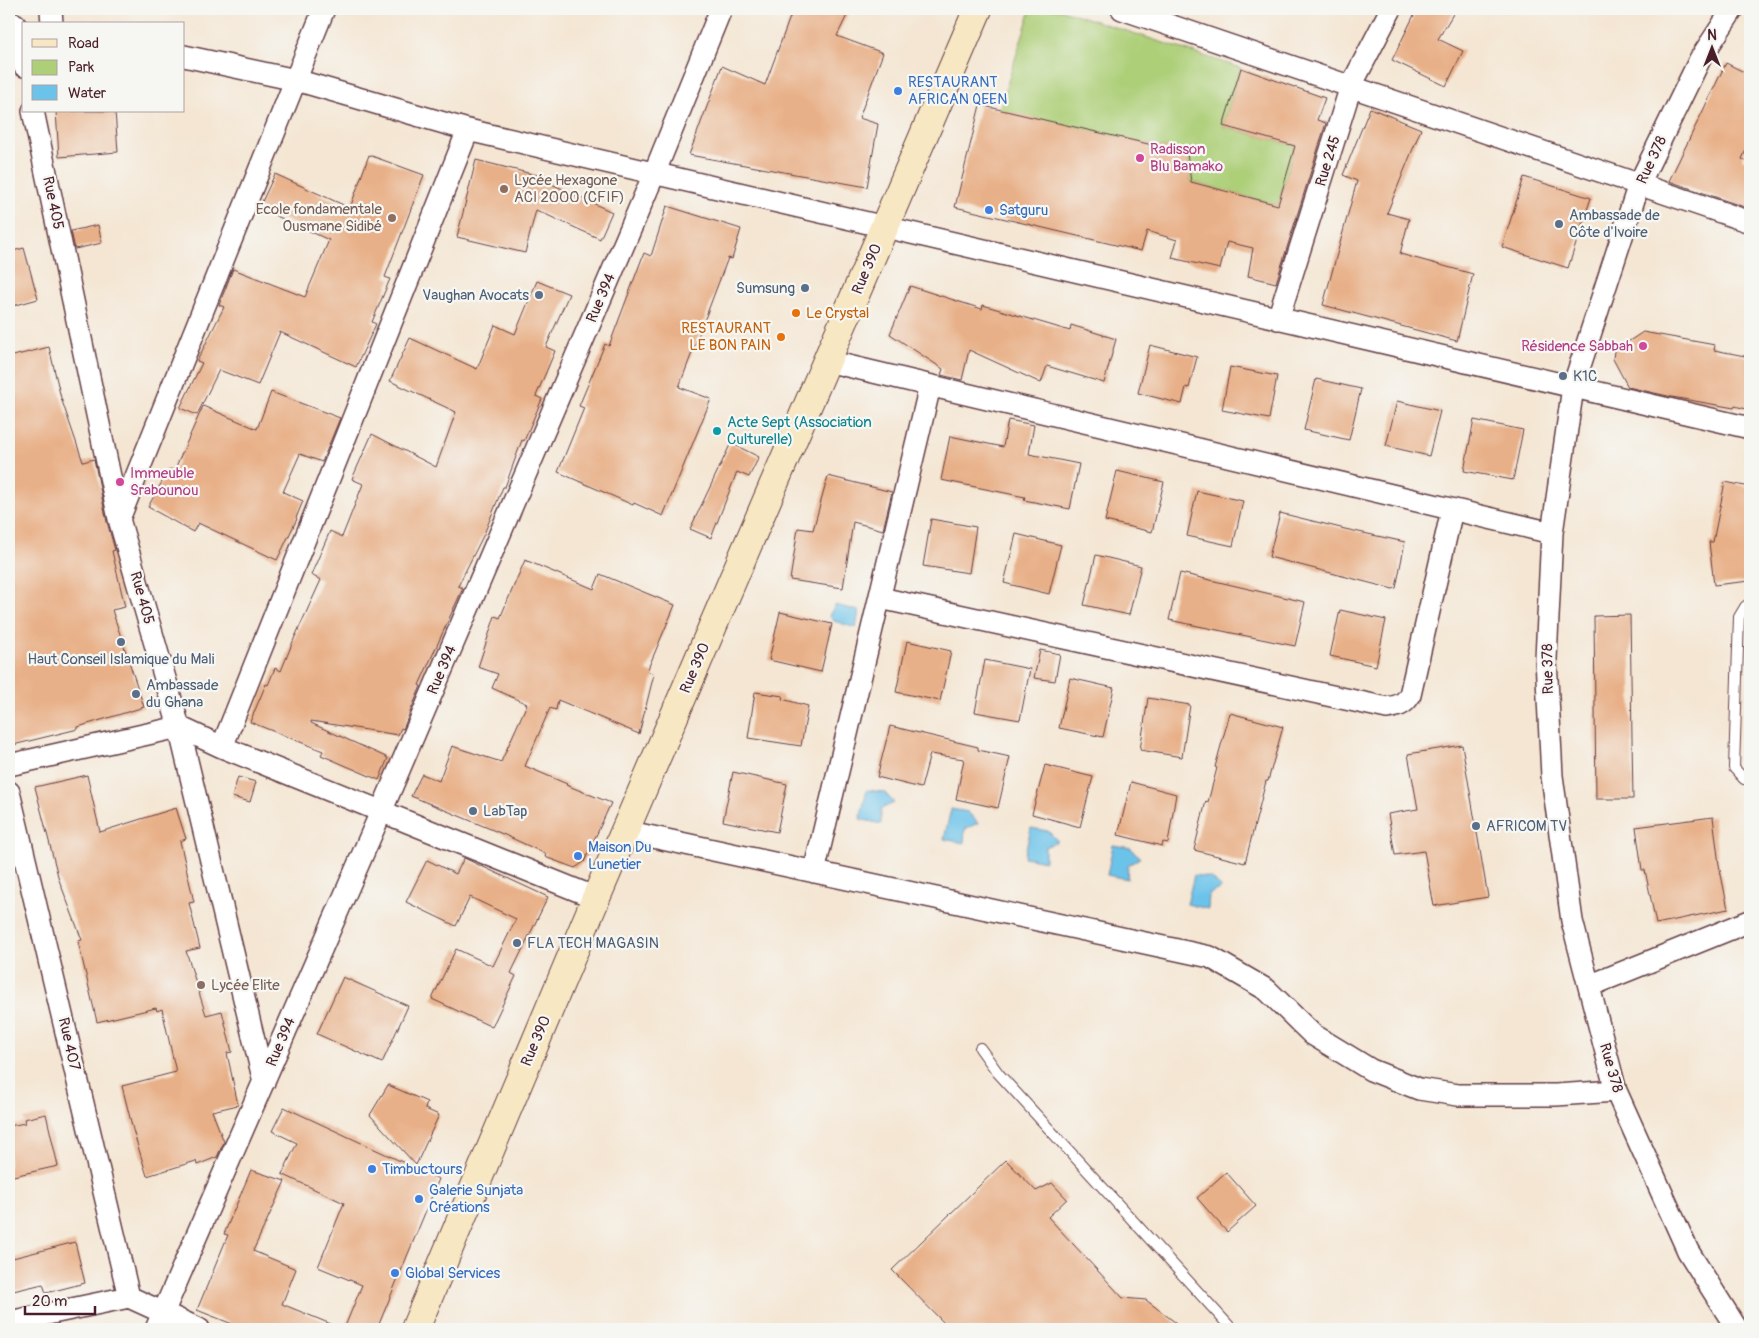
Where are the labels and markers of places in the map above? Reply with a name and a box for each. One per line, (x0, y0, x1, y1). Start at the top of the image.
place label: RESTAURANT AFRICAN QEEN (908, 73, 1007, 109)
marker: RESTAURANT AFRICAN QEEN (892, 85, 904, 97)
place label: Radisson Blu Bamako (1150, 140, 1223, 176)
marker: Radisson Blu Bamako (1134, 152, 1146, 164)
place label: Lycée Hexagone ACI 2000 (CFIF) (514, 171, 624, 207)
marker: Lycée Hexagone ACI 2000 (CFIF) (498, 183, 510, 195)
place label: Ecole fondamentale Ousmane Sidibé (256, 200, 383, 236)
place label: Satguru (999, 201, 1048, 220)
marker: Satguru (983, 204, 995, 216)
place label: Ambassade de Côte d'Ivoire (1569, 206, 1660, 242)
marker: Ecole fondamentale Ousmane Sidibé (386, 212, 398, 224)
marker: Ambassade de Côte d'Ivoire (1553, 218, 1565, 230)
place label: Sumsung (736, 279, 795, 298)
marker: Sumsung (799, 282, 811, 294)
place label: Vaughan Avocats (422, 286, 529, 305)
marker: Vaughan Avocats (533, 289, 545, 301)
place label: Le Crystal (806, 304, 869, 323)
marker: Le Crystal (790, 307, 802, 319)
place label: RESTAURANT LE BON PAIN (681, 319, 771, 355)
marker: RESTAURANT LE BON PAIN (775, 331, 787, 343)
place label: Résidence Sabbah (1521, 337, 1633, 356)
marker: Résidence Sabbah (1637, 340, 1649, 352)
place label: K1C (1573, 367, 1597, 386)
marker: K1C (1557, 370, 1569, 382)
place label: Acte Sept (Association Culturelle) (727, 413, 872, 449)
marker: Acte Sept (Association Culturelle) (711, 425, 723, 437)
place label: Immeuble Srabounou (130, 464, 198, 500)
marker: Immeuble Srabounou (114, 476, 126, 488)
marker: Haut Conseil Islamique du Mali (115, 636, 127, 648)
place label: Haut Conseil Islamique du Mali (28, 650, 215, 669)
place label: Ambassade du Ghana (146, 676, 219, 712)
marker: Ambassade du Ghana (130, 688, 142, 700)
place label: LabTap (483, 802, 527, 821)
marker: LabTap (467, 805, 479, 817)
place label: AFRICOM TV (1486, 817, 1567, 836)
marker: AFRICOM TV (1470, 820, 1482, 832)
place label: Maison Du Lunetier (588, 838, 651, 874)
marker: Maison Du Lunetier (572, 850, 584, 862)
place label: FLA TECH MAGASIN (527, 934, 659, 953)
marker: FLA TECH MAGASIN (511, 937, 523, 949)
place label: Lycée Elite (211, 976, 280, 995)
marker: Lycée Elite (195, 979, 207, 991)
place label: Timbuctours (382, 1160, 462, 1179)
marker: Timbuctours (366, 1163, 378, 1175)
place label: Galerie Sunjata Créations (429, 1181, 523, 1217)
marker: Galerie Sunjata Créations (413, 1193, 425, 1205)
place label: Global Services (405, 1264, 501, 1283)
marker: Global Services (389, 1267, 401, 1279)

